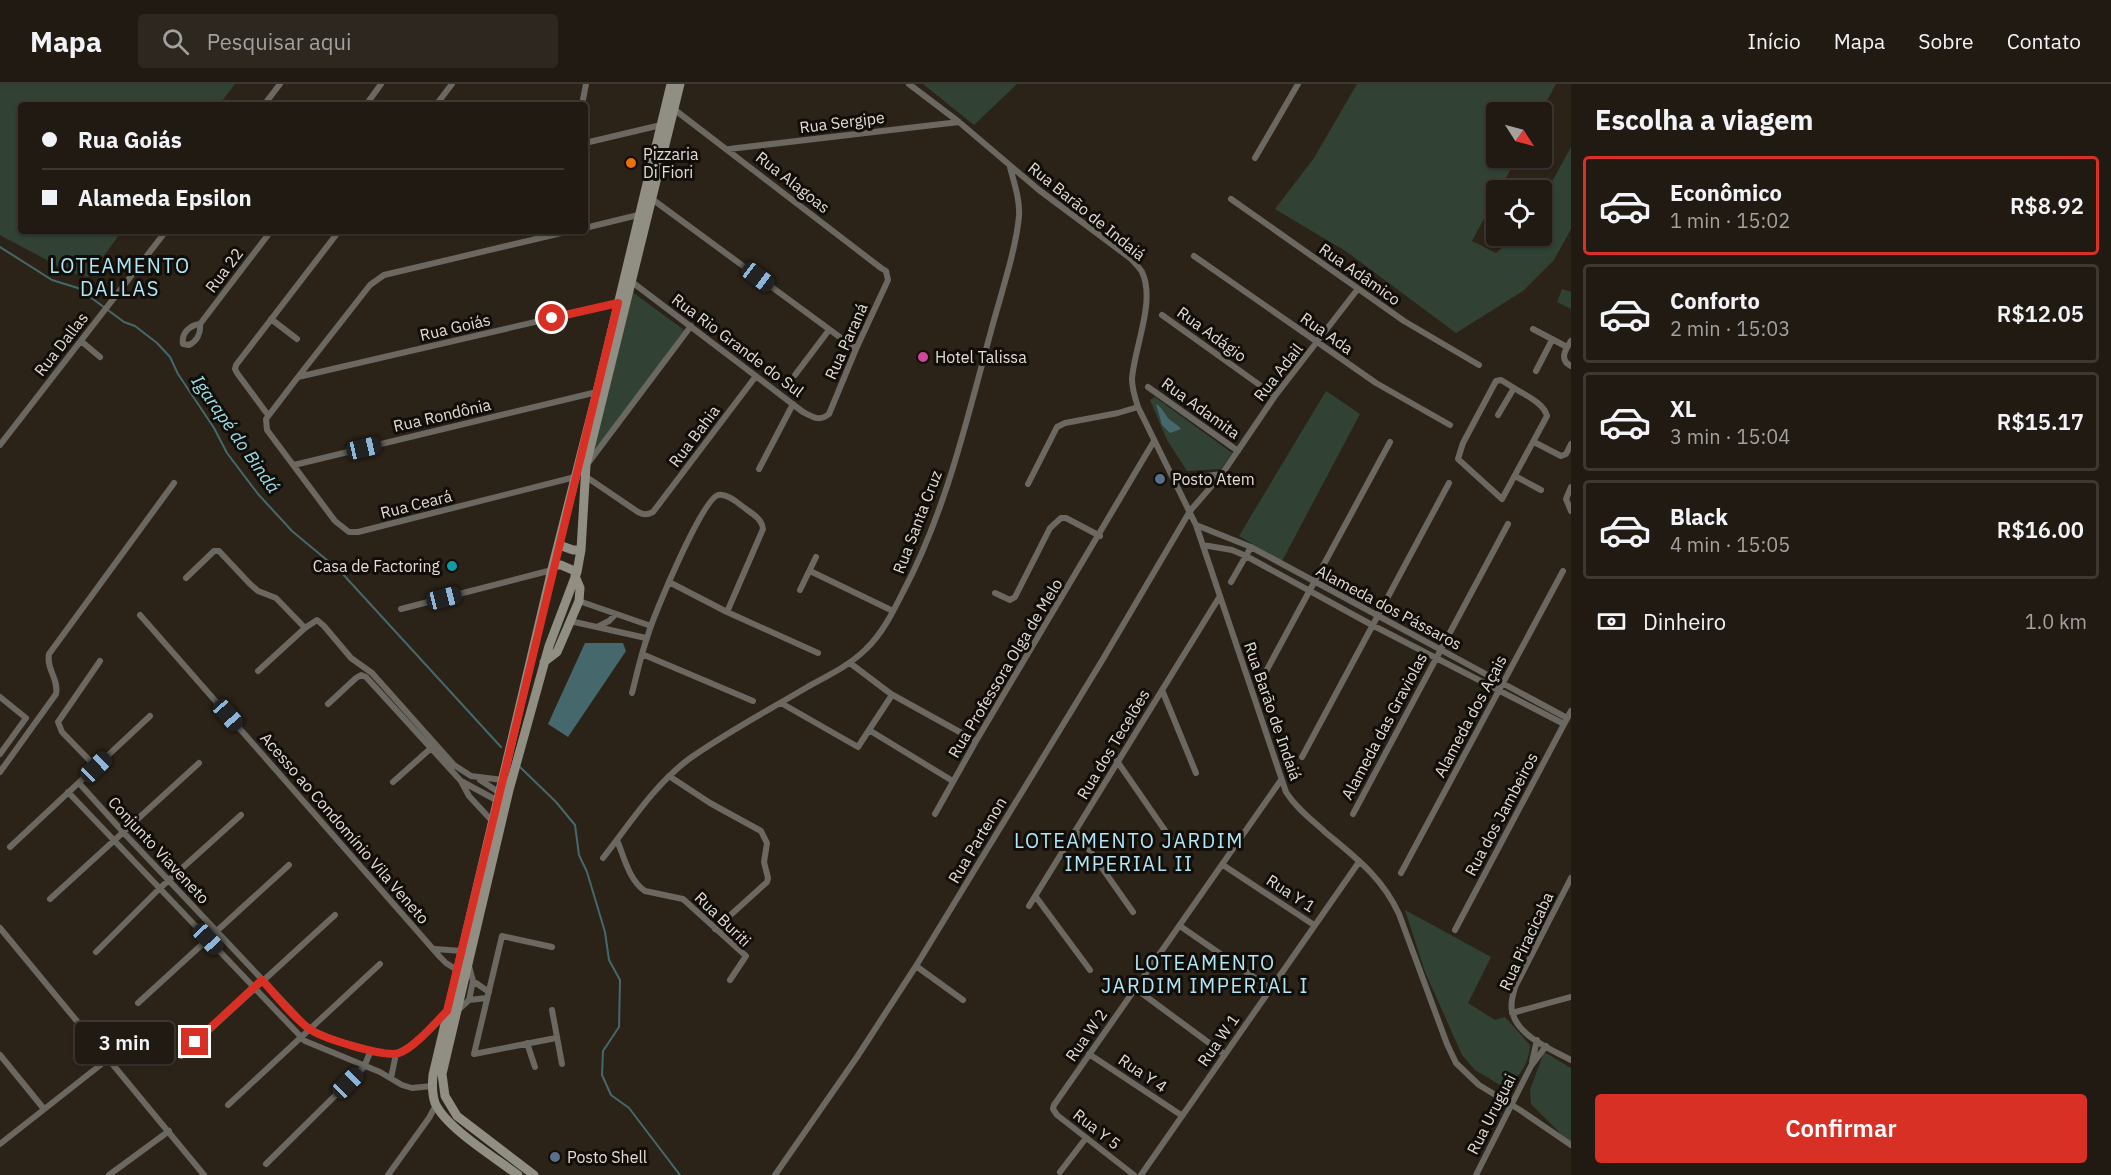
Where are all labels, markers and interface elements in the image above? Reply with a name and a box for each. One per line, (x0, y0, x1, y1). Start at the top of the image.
search box (138, 14, 558, 68)
text: Mapa (30, 23, 102, 60)
icon: search (159, 25, 192, 58)
text: Pesquisar aqui (207, 27, 352, 56)
text: Início (1748, 27, 1801, 55)
text: Mapa (1834, 27, 1885, 55)
text: Sobre (1918, 27, 1974, 55)
text: Contato (2007, 27, 2081, 55)
north arrow (1486, 102, 1552, 168)
map controls (1486, 102, 1552, 246)
text: Escolha a viagem (1595, 102, 1813, 137)
street label: Rua Sergipe (798, 107, 886, 137)
text: Rua Goiás (78, 125, 182, 154)
place label: Pizzaria Di Fiori (643, 144, 699, 182)
street label: Rua Alagoas (752, 147, 834, 217)
marker: Pizzaria Di Fiori (624, 156, 638, 170)
street label: Rua Barão de Indaiá (1024, 157, 1150, 265)
text: Econômico (1670, 178, 1782, 207)
icon: car (1598, 179, 1652, 233)
button: locate (1486, 180, 1552, 246)
text: Alameda Epsilon (78, 183, 252, 212)
text: R$8.92 (2010, 191, 2084, 220)
text: 1 min · 15:02 (1670, 207, 1790, 234)
street label: Rua Adâmico (1316, 239, 1405, 309)
street label: Rua 22 (201, 244, 247, 296)
district label: LOTEAMENTO DALLAS (49, 252, 191, 302)
car (738, 259, 778, 295)
text: Conforto (1670, 286, 1760, 315)
icon: car (1598, 287, 1652, 341)
street label: Rua Rio Grande do Sul (668, 289, 808, 401)
street label: Rua Paraná (820, 299, 872, 382)
text: R$12.05 (1997, 299, 2084, 328)
street label: Rua Adágio (1173, 302, 1251, 366)
route start (538, 304, 565, 331)
street label: Rua Dallas (30, 308, 92, 380)
street label: Rua Ada (1297, 308, 1358, 359)
street label: Rua Goiás (418, 309, 492, 345)
text: 2 min · 15:03 (1670, 315, 1790, 342)
street label: Rua Adail (1249, 339, 1307, 405)
place label: Hotel Talissa (935, 347, 1027, 367)
marker: Hotel Talissa (916, 350, 930, 364)
water label: Igarapé do Bindá (187, 370, 285, 498)
street label: Rua Adamita (1158, 373, 1244, 443)
street label: Rua Rondônia (391, 394, 493, 436)
text: XL (1670, 394, 1696, 423)
icon: car (1598, 395, 1652, 449)
street label: Rua Bahia (664, 401, 724, 471)
text: R$15.17 (1997, 407, 2084, 436)
text: 3 min · 15:04 (1670, 423, 1790, 450)
car (344, 435, 384, 461)
street label: Rua Santa Cruz (888, 468, 946, 576)
place label: Posto Atem (1172, 469, 1255, 489)
marker: Posto Atem (1153, 472, 1167, 486)
street label: Rua Ceará (378, 485, 454, 523)
text: Black (1670, 502, 1728, 531)
icon: car (1598, 503, 1652, 557)
text: R$16.00 (1997, 515, 2084, 544)
text: 4 min · 15:05 (1670, 531, 1790, 558)
place label: Casa de Factoring (313, 556, 441, 576)
marker: Casa de Factoring (445, 559, 459, 573)
street label: Alameda dos Pássaros (1313, 560, 1465, 654)
street label: Rua Professora Olga de Melo (943, 575, 1067, 761)
car (424, 585, 464, 611)
icon: cash (1595, 605, 1628, 638)
text: Dinheiro (1643, 607, 1726, 636)
text: 1.0 km (2025, 608, 2087, 635)
street label: Rua Barão de Indaiá (1240, 639, 1306, 783)
street label: Alameda das Graviolas (1337, 649, 1431, 803)
street label: Alameda dos Açais (1429, 651, 1511, 781)
street label: Rua dos Tecelões (1072, 685, 1154, 803)
car (209, 696, 247, 734)
street label: Acesso ao Condomínio Vila Veneto (256, 728, 434, 928)
car (77, 748, 115, 786)
street label: Rua dos Jambeiros (1460, 749, 1542, 879)
street label: Conjunto Viaveneto (104, 792, 214, 908)
street label: Rua Partenon (943, 793, 1011, 887)
district label: LOTEAMENTO JARDIM IMPERIAL II (1014, 827, 1244, 877)
street label: Rua Y 1 (1263, 870, 1319, 916)
street label: Rua Buriti (691, 887, 755, 951)
street label: Rua Piracicaba (1495, 888, 1558, 993)
car (189, 920, 227, 958)
district label: LOTEAMENTO JARDIM IMPERIAL I (1101, 949, 1309, 999)
street label: Rua W 2 (1061, 1005, 1111, 1065)
street label: Rua W 1 (1193, 1010, 1243, 1070)
callout: 3 min (75, 1021, 174, 1063)
route end (181, 1028, 208, 1055)
text: 3 min (99, 1029, 150, 1056)
street label: Rua Y 4 (1115, 1049, 1171, 1097)
car (329, 1064, 367, 1102)
street label: Rua Uruguai (1462, 1070, 1520, 1158)
button: Confirmar (1595, 1094, 2087, 1163)
street label: Rua Y 5 (1069, 1104, 1125, 1154)
place label: Posto Shell (567, 1147, 647, 1167)
marker: Posto Shell (548, 1150, 562, 1164)

